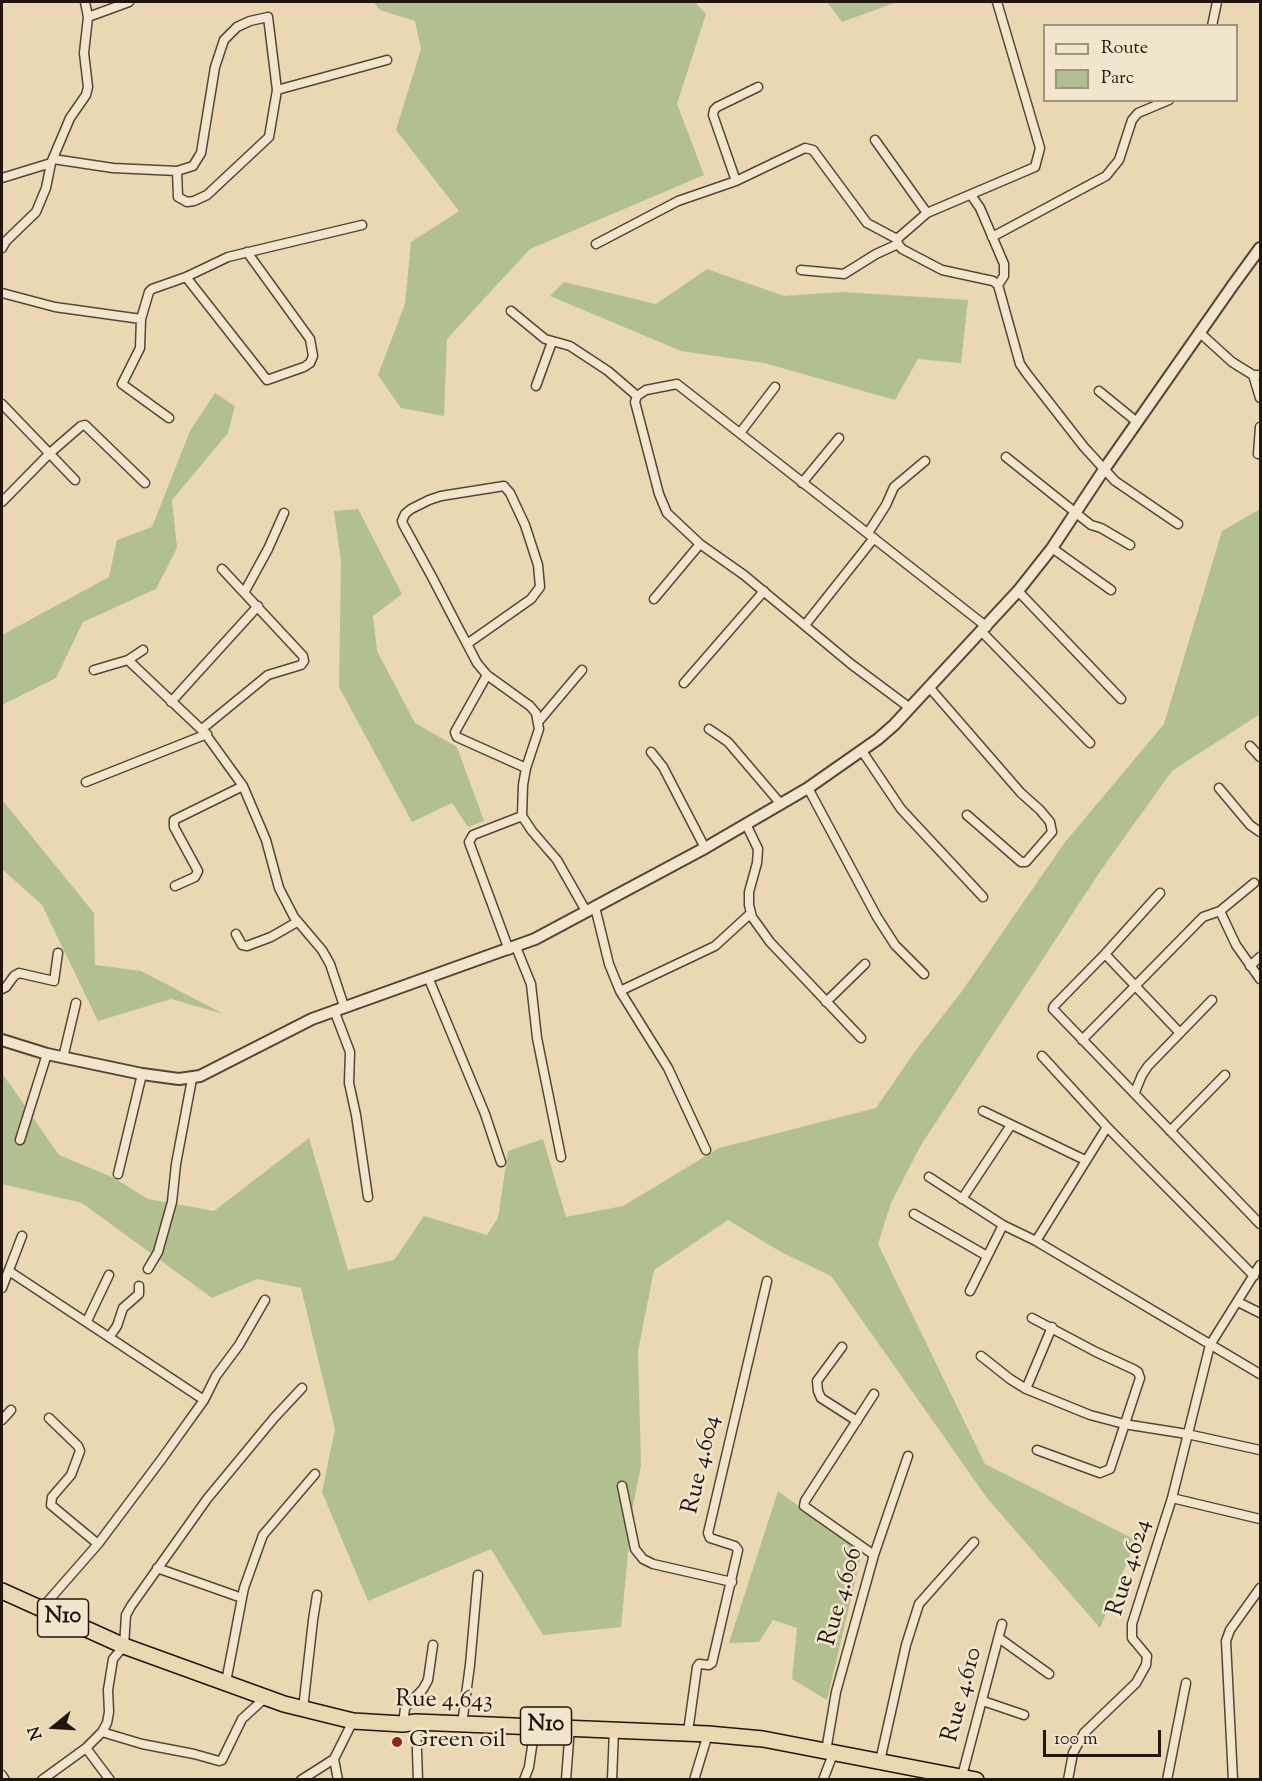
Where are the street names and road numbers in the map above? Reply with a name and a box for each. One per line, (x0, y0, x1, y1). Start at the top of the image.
street label: Rue 4.604 (678, 1413, 728, 1517)
street label: Rue 4.624 (1103, 1516, 1159, 1620)
street label: Rue 4.606 (815, 1545, 871, 1649)
road number: N10 (38, 1599, 88, 1637)
street label: Rue 4.610 (938, 1645, 990, 1745)
street label: Rue 4.643 (395, 1687, 493, 1717)
road number: N10 (520, 1707, 572, 1745)

